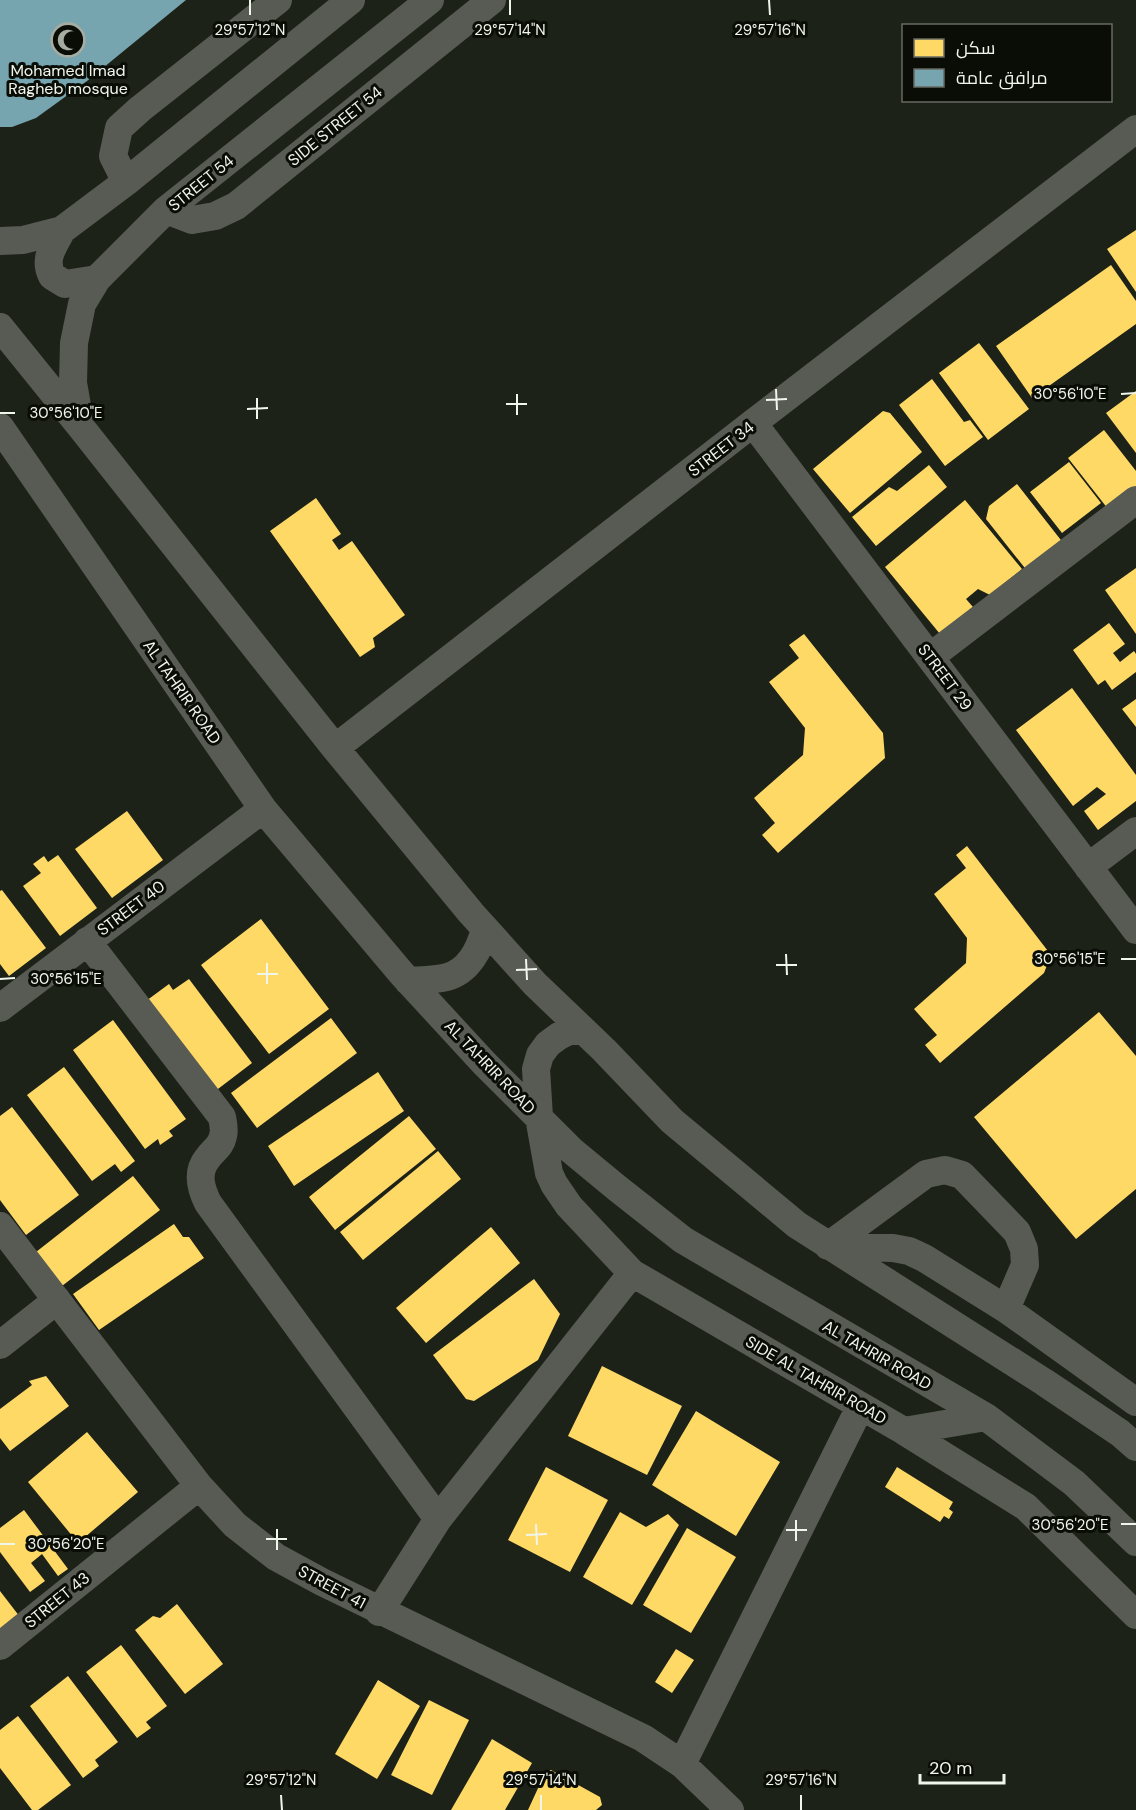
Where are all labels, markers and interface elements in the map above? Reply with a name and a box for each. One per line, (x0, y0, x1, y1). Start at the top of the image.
text: 29°57'12"N (215, 20, 285, 40)
text: 29°57'14"N (474, 20, 546, 40)
text: 29°57'16"N (734, 20, 806, 40)
mosque icon: Mohamed Imad Ragheb mosque (50, 22, 86, 58)
legend (902, 24, 1112, 102)
text: سكن (956, 36, 995, 60)
place label: Mohamed Imad Ragheb mosque (8, 60, 128, 99)
text: مرافق عامة (956, 66, 1048, 90)
street label: SIDE STREET 54 (283, 81, 387, 171)
street label: STREET 54 (164, 150, 238, 216)
text: 30°56'10"E (1033, 384, 1107, 404)
text: 30°56'10"E (29, 403, 103, 423)
street label: STREET 34 (684, 417, 758, 481)
street label: AL TAHRIR ROAD (138, 636, 226, 748)
street label: STREET 29 (913, 640, 977, 714)
street label: STREET 40 (93, 876, 169, 940)
text: 30°56'15"E (1034, 949, 1106, 969)
text: 30°56'15"E (30, 969, 102, 989)
street label: AL TAHRIR ROAD (440, 1016, 540, 1118)
street label: AL TAHRIR ROAD (819, 1315, 935, 1395)
street label: SIDE AL TAHRIR ROAD (742, 1331, 890, 1429)
text: 30°56'20"E (1032, 1515, 1108, 1535)
text: 30°56'20"E (28, 1534, 104, 1554)
street label: STREET 41 (295, 1560, 369, 1614)
street label: STREET 43 (20, 1567, 94, 1633)
scale bar (920, 1747, 1004, 1785)
text: 20 m (929, 1756, 972, 1780)
text: 29°57'12"N (246, 1770, 316, 1790)
text: 29°57'14"N (505, 1770, 577, 1790)
text: 29°57'16"N (765, 1770, 837, 1790)

